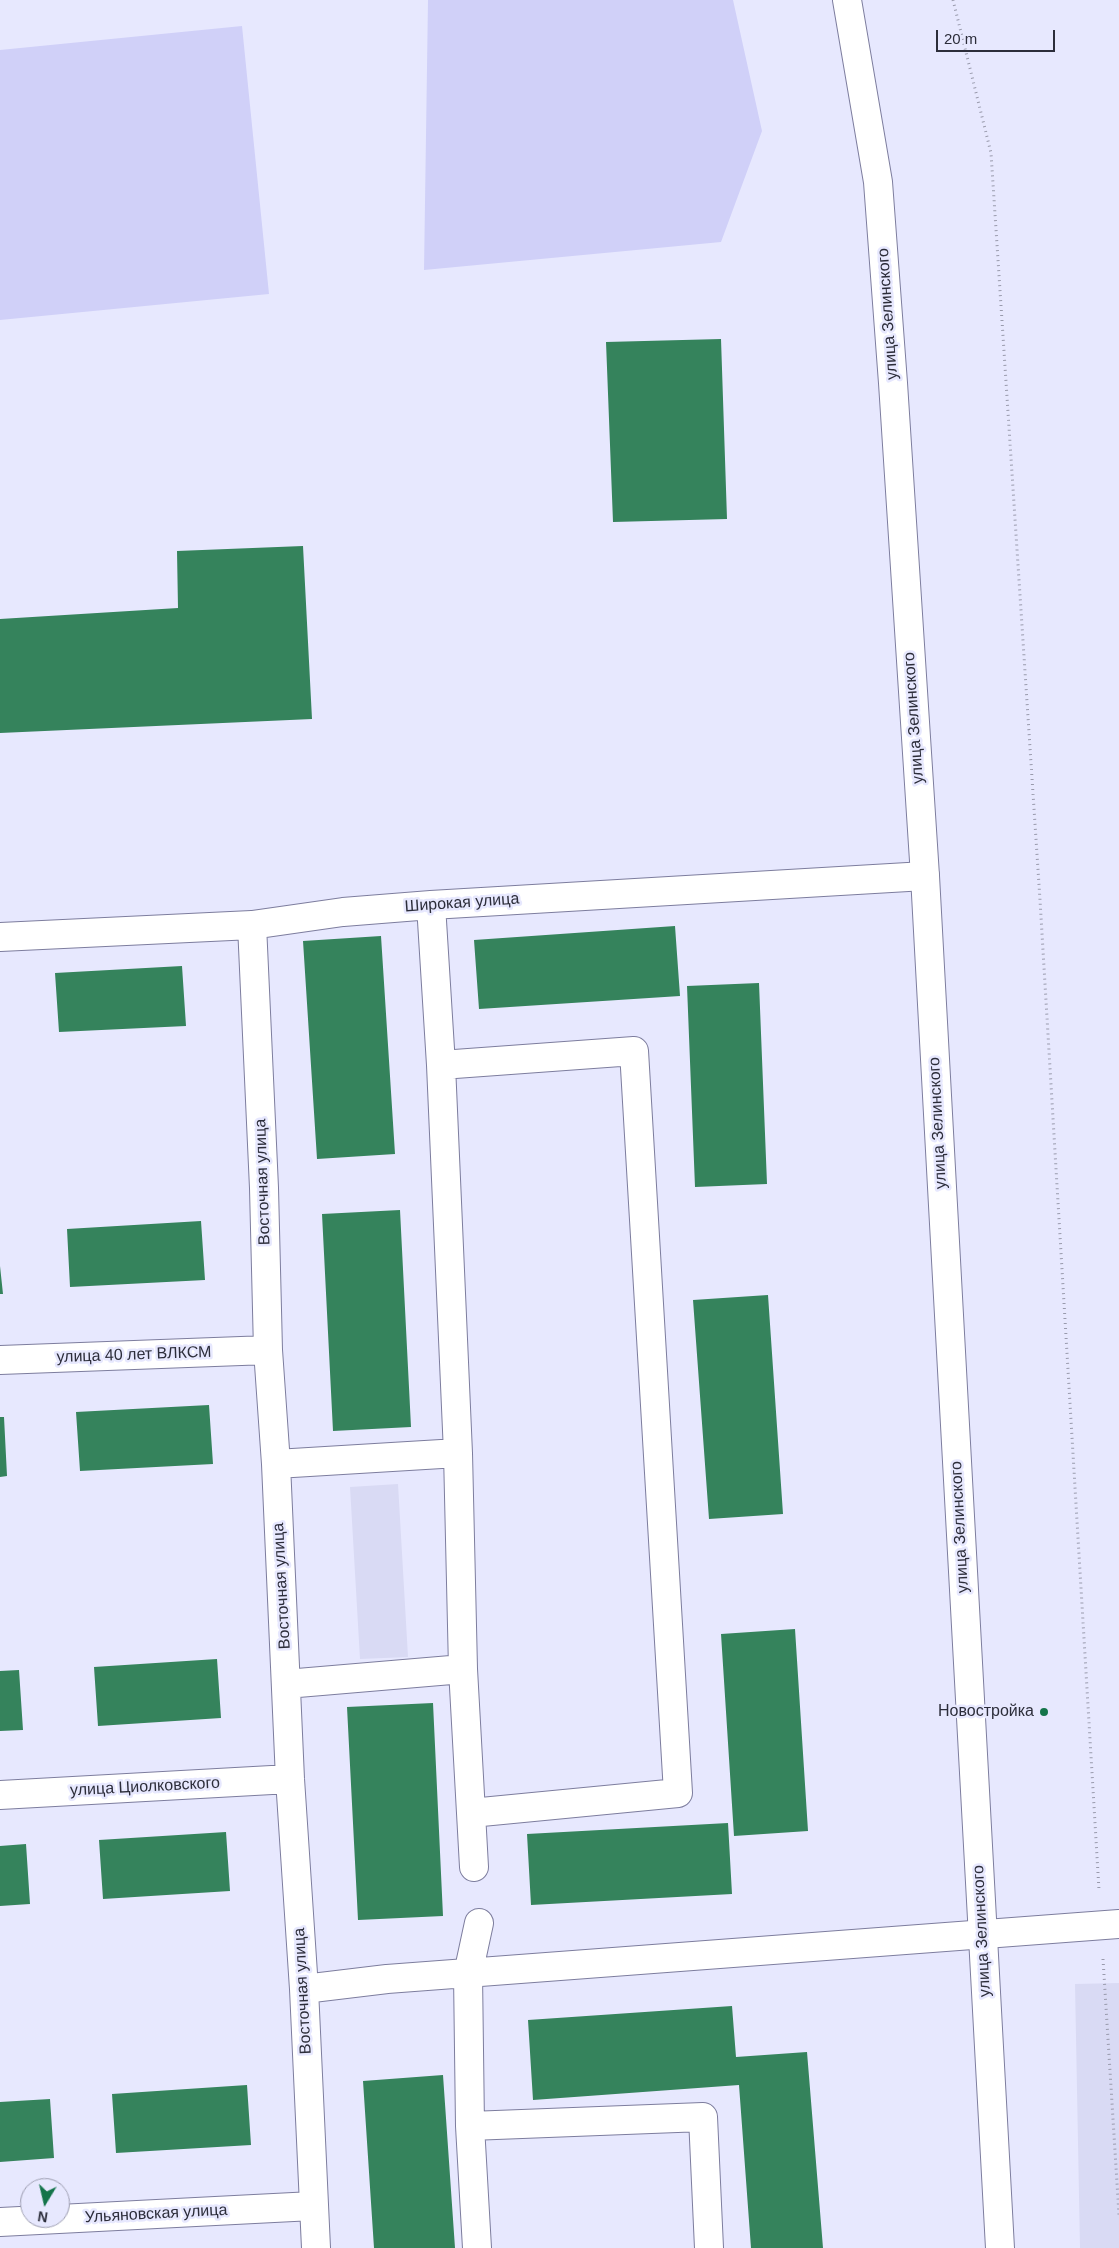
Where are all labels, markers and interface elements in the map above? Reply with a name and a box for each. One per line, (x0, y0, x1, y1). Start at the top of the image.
scale bar (939, 20, 1058, 52)
text: 20 m (944, 30, 977, 47)
street label: улица Зелинского (874, 247, 902, 381)
street label: улица Зелинского (900, 651, 928, 785)
street label: Широкая улица (404, 889, 520, 917)
street label: улица Зелинского (925, 1057, 951, 1189)
street label: Восточная улица (251, 1118, 275, 1246)
street label: улица 40 лет ВЛКСМ (56, 1343, 212, 1367)
street label: улица Зелинского (947, 1461, 973, 1593)
street label: Восточная улица (269, 1522, 295, 1650)
place label: Новостройка (938, 1702, 1034, 1722)
marker: Новостройка (1038, 1706, 1050, 1718)
street label: улица Циолковского (70, 1773, 220, 1801)
street label: улица Зелинского (969, 1865, 995, 1997)
street label: Восточная улица (290, 1927, 316, 2055)
north arrow (20, 2178, 70, 2228)
street label: Ульяновская улица (84, 2201, 228, 2227)
text: N (37, 2208, 49, 2226)

